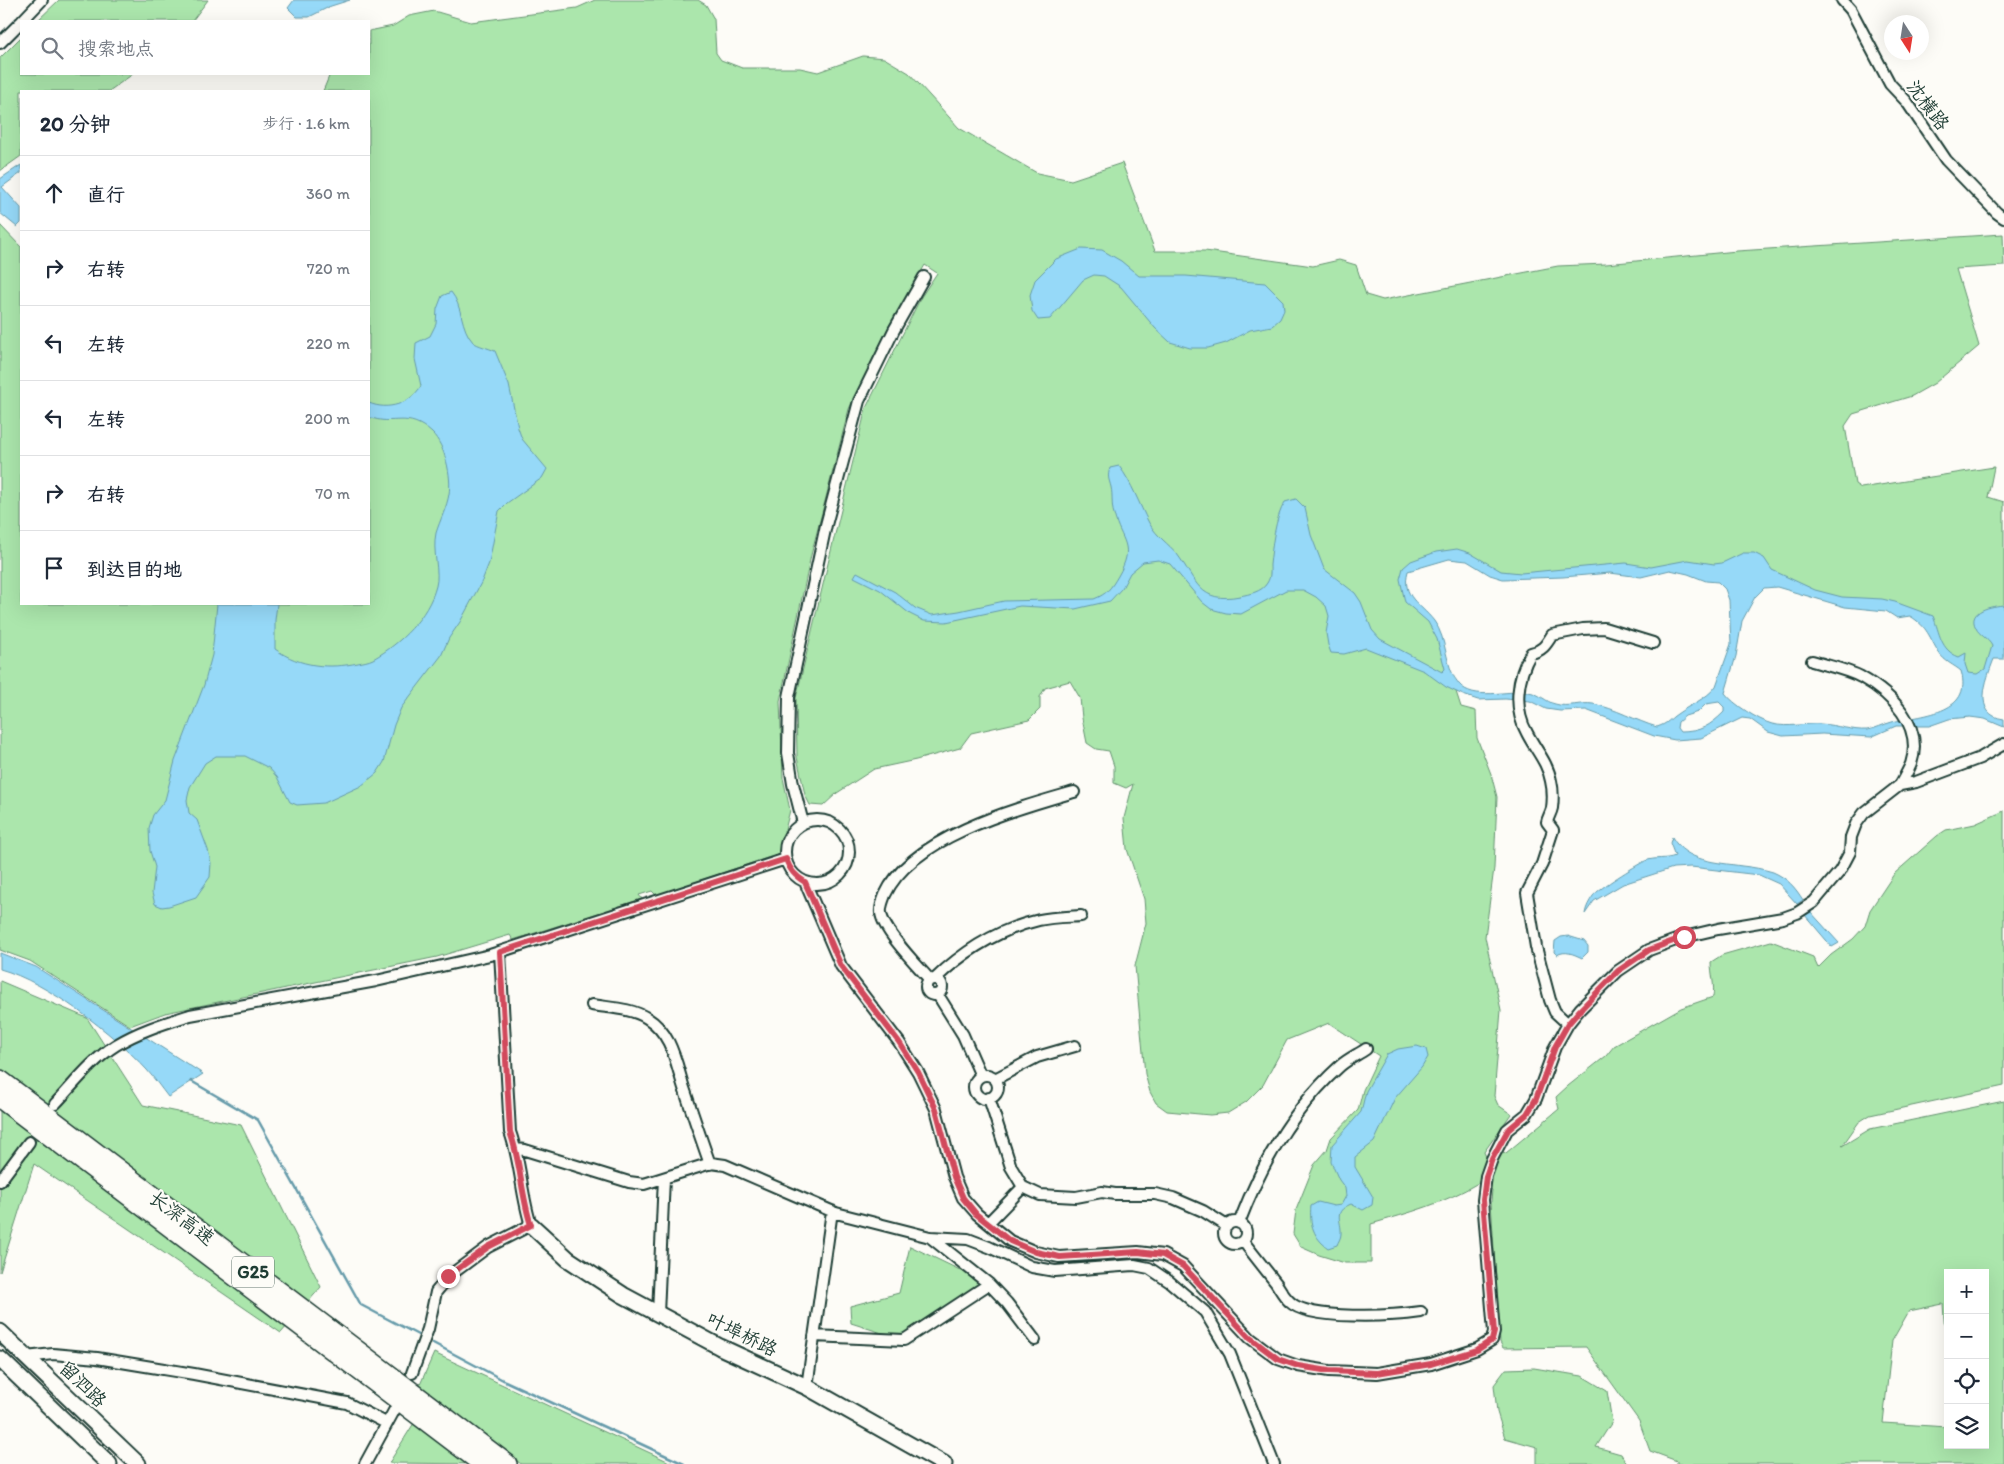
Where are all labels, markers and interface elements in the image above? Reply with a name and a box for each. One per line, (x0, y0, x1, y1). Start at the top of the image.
north arrow (1884, 15, 1929, 60)
search box (20, 20, 370, 75)
icon: search (38, 34, 66, 62)
text: 搜索地点 (78, 37, 154, 60)
street label: 沈横路 (1902, 75, 1954, 135)
text: 20 分钟 (40, 111, 111, 136)
text: 步行 · 1.6 km (262, 114, 350, 133)
icon: ahead (40, 179, 68, 207)
text: 直行 (87, 183, 125, 206)
text: 360 m (306, 184, 350, 203)
icon: right (40, 254, 68, 282)
text: 右转 (87, 258, 125, 281)
text: 720 m (307, 259, 350, 278)
icon: left (40, 329, 68, 357)
text: 左转 (87, 333, 125, 356)
text: 220 m (306, 334, 350, 353)
icon: left (40, 404, 68, 432)
text: 左转 (87, 408, 125, 431)
text: 200 m (305, 409, 350, 428)
icon: right (40, 479, 68, 507)
text: 右转 (87, 483, 125, 506)
text: 70 m (315, 484, 350, 503)
icon: arrive (40, 554, 68, 582)
text: 到达目的地 (87, 558, 182, 581)
route start (1673, 926, 1696, 949)
street label: 长深高速 (145, 1186, 219, 1250)
road number: G25 (232, 1256, 274, 1288)
route end (437, 1265, 460, 1288)
map controls (1944, 1269, 1989, 1449)
button: + (1944, 1269, 1989, 1314)
street label: 叶埠桥路 (703, 1307, 781, 1361)
button: − (1944, 1314, 1989, 1359)
street label: 留泗路 (55, 1356, 111, 1412)
button: locate (1944, 1359, 1989, 1404)
button: layers (1944, 1404, 1989, 1449)

